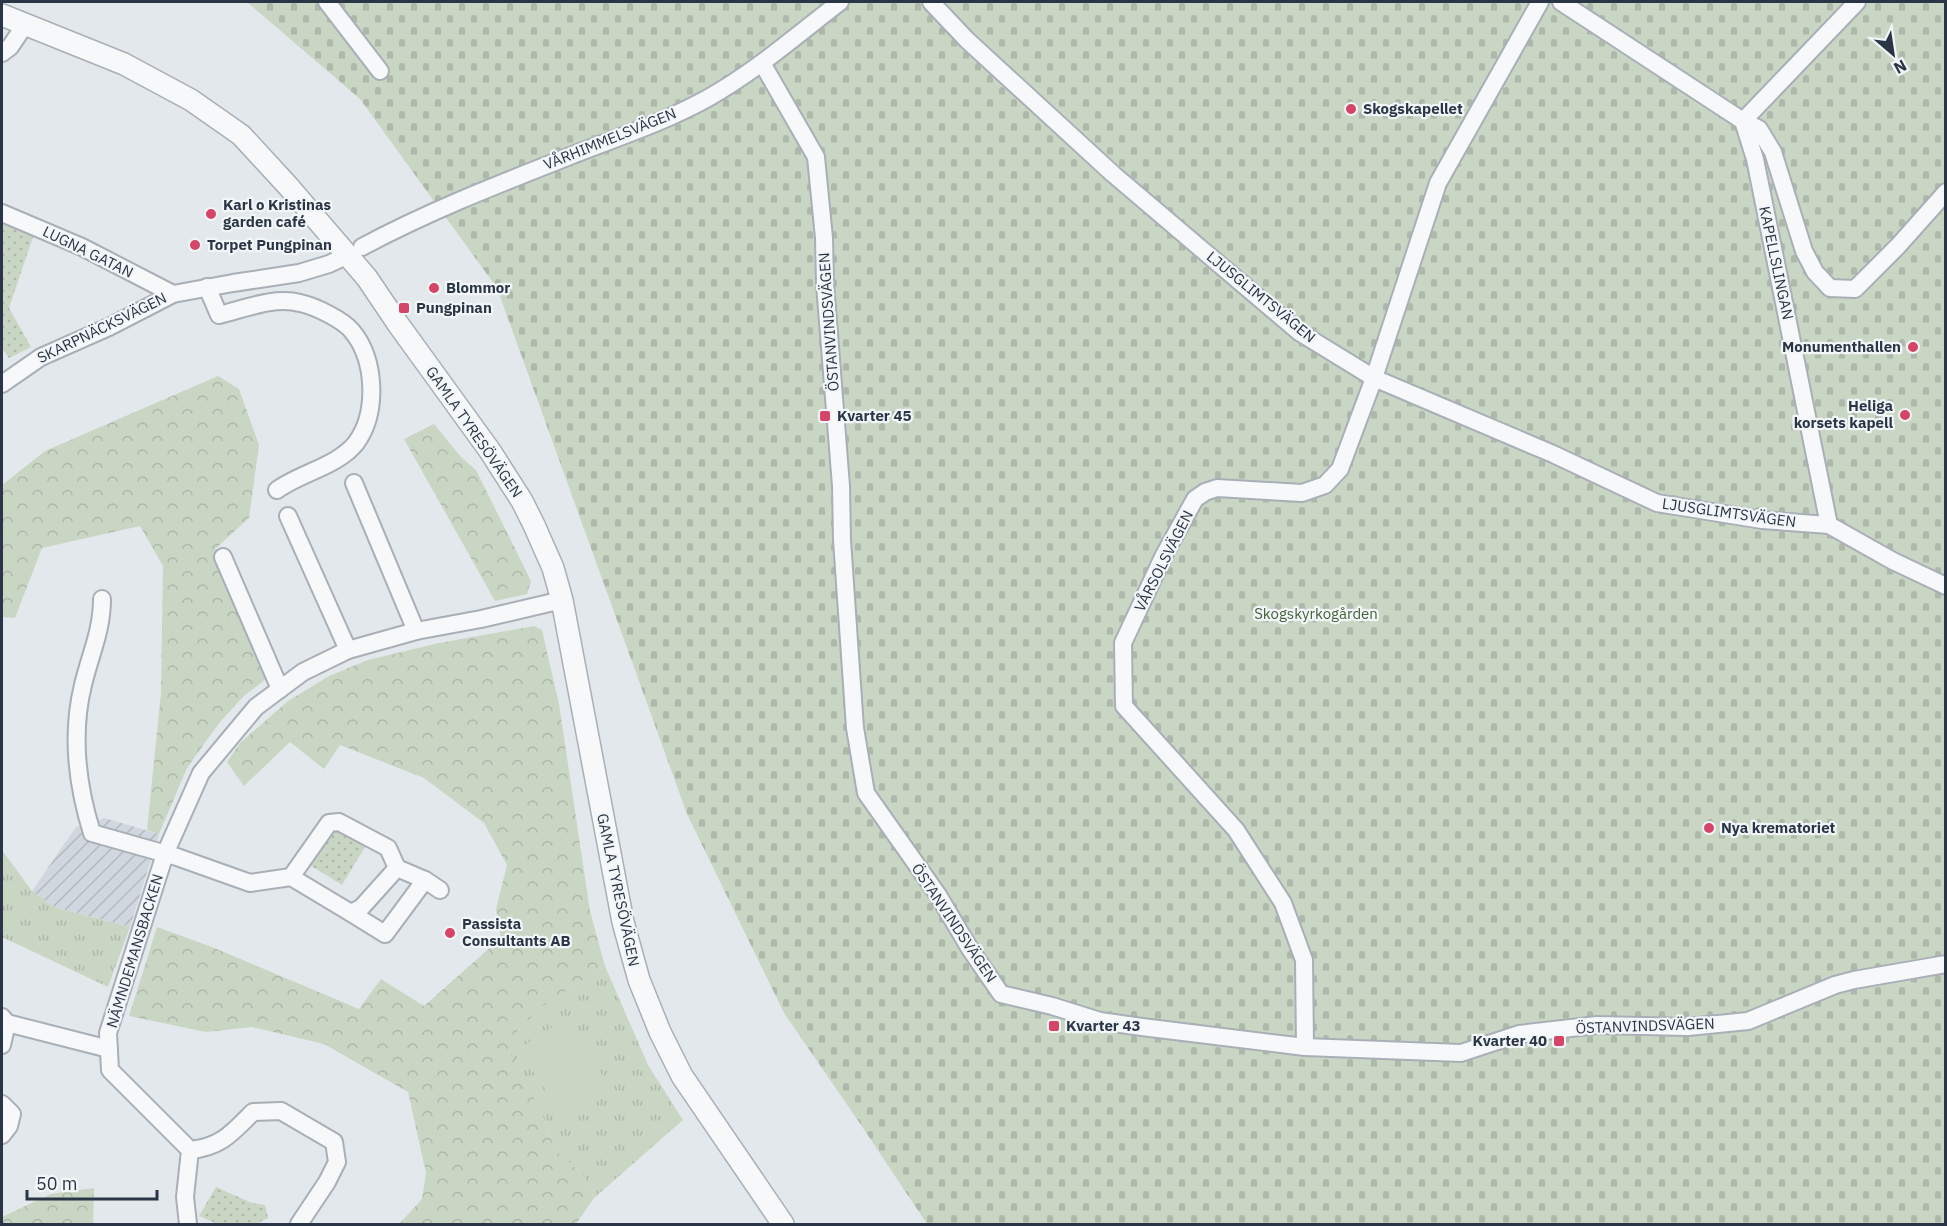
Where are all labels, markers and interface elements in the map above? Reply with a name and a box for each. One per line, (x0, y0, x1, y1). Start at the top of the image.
north arrow (1863, 24, 1923, 84)
text: N (1890, 56, 1910, 79)
place label: Skogskapellet (1363, 99, 1463, 118)
marker: Skogskapellet (1344, 102, 1358, 116)
street label: VÅRHIMMELSVÄGEN (541, 103, 679, 174)
place label: Karl o Kristinas garden café (223, 195, 332, 231)
street label: KAPELLSLINGAN (1755, 204, 1798, 321)
marker: Karl o Kristinas garden café (204, 207, 218, 221)
street label: LUGNA GATAN (40, 221, 137, 282)
place label: Torpet Pungpinan (207, 235, 332, 254)
marker: Torpet Pungpinan (188, 238, 202, 252)
street label: LJUSGLIMTSVÄGEN (1203, 247, 1320, 346)
street label: ÖSTANVINDSVÄGEN (814, 252, 843, 392)
place label: Blommor (446, 278, 510, 297)
marker: Blommor (427, 281, 441, 295)
street label: SKARPNÄCKSVÄGEN (34, 288, 170, 367)
place label: Pungpinan (416, 298, 492, 317)
marker: Pungpinan (397, 301, 411, 315)
place label: Monumenthallen (1782, 337, 1901, 356)
marker: Monumenthallen (1906, 340, 1920, 354)
street label: GAMLA TYRESÖVÄGEN (422, 362, 527, 501)
place label: Heliga korsets kapell (1794, 396, 1893, 432)
place label: Kvarter 45 (837, 406, 911, 425)
marker: Heliga korsets kapell (1898, 408, 1912, 422)
marker: Kvarter 45 (818, 409, 832, 423)
street label: LJUSGLIMTSVÄGEN (1661, 494, 1797, 531)
street label: VÅRSOLSVÄGEN (1130, 507, 1197, 615)
park label: Skogskyrkogården (1254, 604, 1378, 623)
street label: GAMLA TYRESÖVÄGEN (593, 812, 644, 968)
place label: Nya krematoriet (1721, 818, 1836, 837)
marker: Nya krematoriet (1702, 821, 1716, 835)
street label: ÖSTANVINDSVÄGEN (908, 860, 1001, 986)
street label: NÄMNDEMANSBACKEN (102, 871, 167, 1030)
place label: Passista Consultants AB (462, 914, 570, 950)
marker: Passista Consultants AB (443, 926, 457, 940)
street label: ÖSTANVINDSVÄGEN (1575, 1014, 1715, 1037)
place label: Kvarter 43 (1066, 1016, 1140, 1035)
marker: Kvarter 43 (1047, 1019, 1061, 1033)
place label: Kvarter 40 (1473, 1031, 1547, 1050)
marker: Kvarter 40 (1552, 1034, 1566, 1048)
scale bar (27, 1163, 158, 1201)
text: 50 m (36, 1172, 78, 1195)

